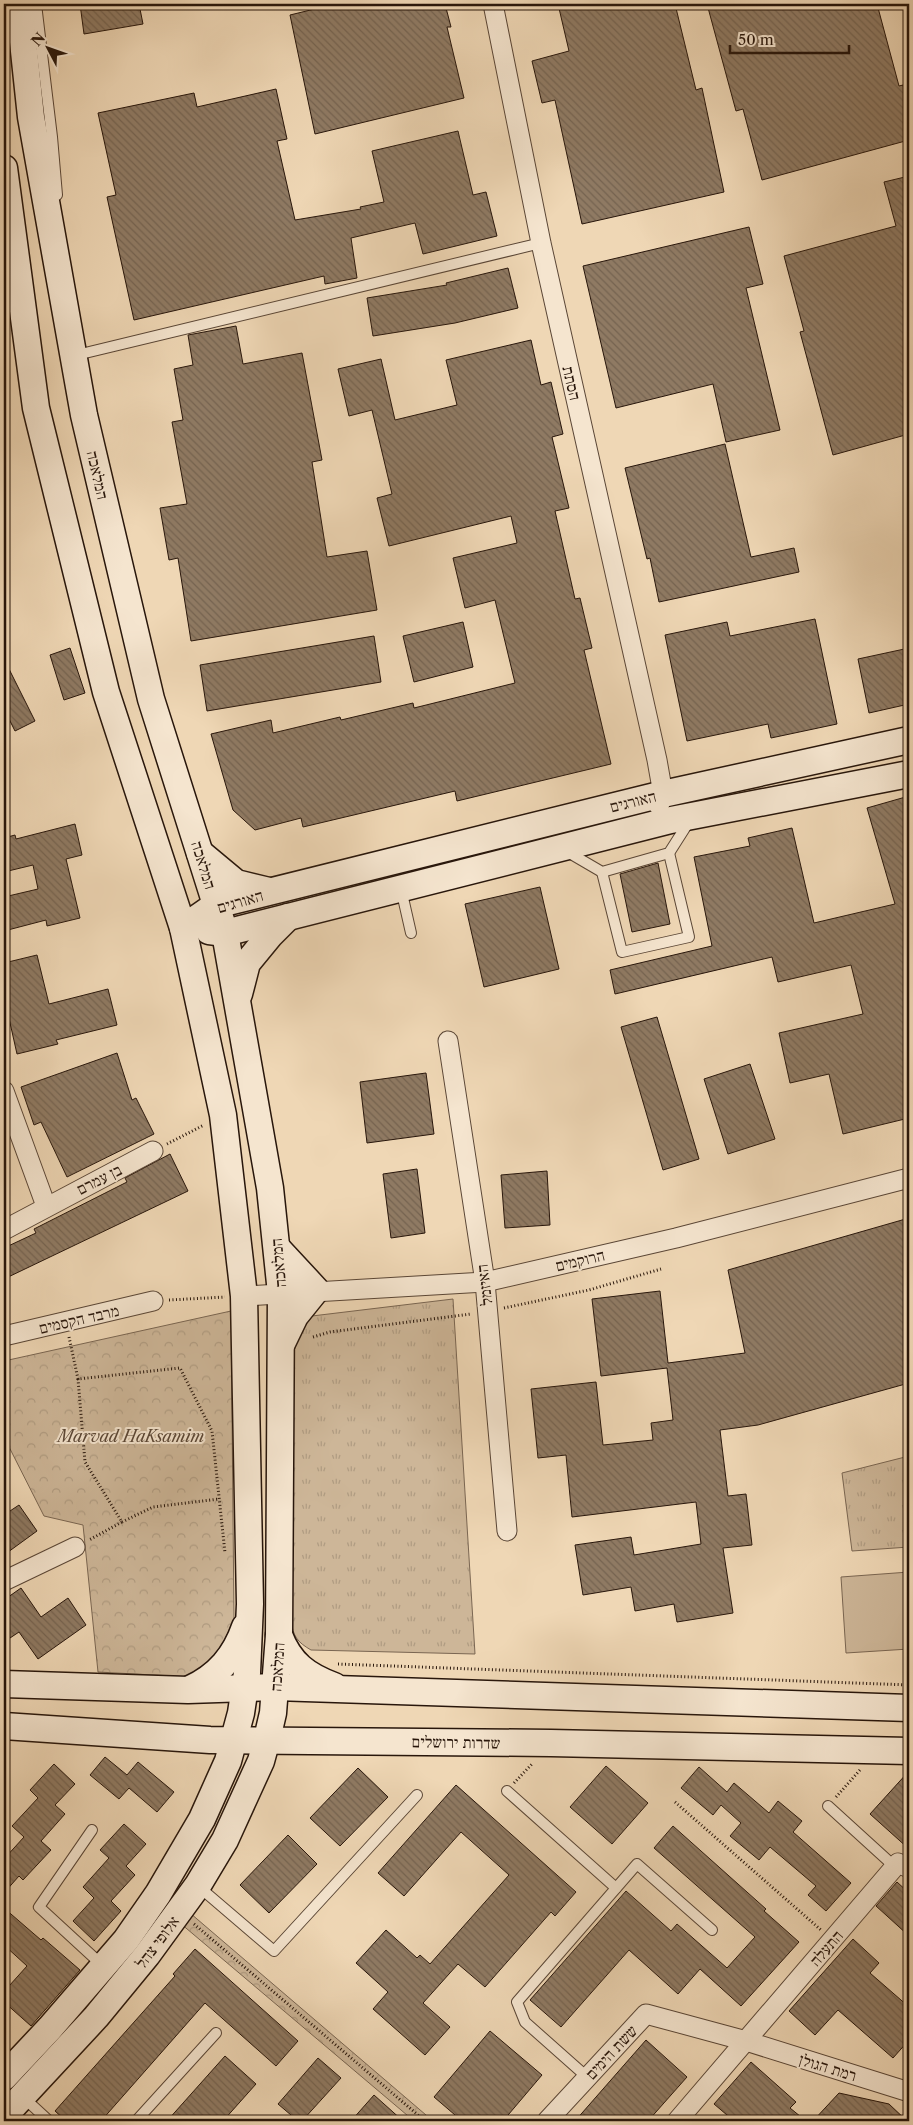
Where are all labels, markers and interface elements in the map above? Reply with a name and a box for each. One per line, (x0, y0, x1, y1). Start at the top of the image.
north arrow (22, 22, 72, 72)
scale bar (730, 22, 849, 54)
text: N (27, 29, 49, 50)
text: 50 m (738, 30, 774, 49)
street label: הסתת (558, 364, 586, 402)
street label: המלאכה (83, 449, 113, 501)
street label: האורגים (608, 786, 658, 816)
street label: המלאכה (187, 838, 221, 892)
street label: האורגים (215, 885, 265, 917)
street label: בן עמרם (73, 1159, 125, 1199)
street label: המלאכה (266, 1238, 290, 1288)
street label: הרוקמים (553, 1245, 607, 1275)
street label: האיזמל (472, 1263, 496, 1307)
street label: מרבד הקסמים (37, 1300, 121, 1338)
park label: Marvad HaKsamim (56, 1426, 204, 1446)
street label: המלאכה (265, 1642, 289, 1692)
street label: שדרות ירושלים (411, 1731, 501, 1753)
street label: אלופי צהל (131, 1912, 183, 1972)
street label: התעלה (805, 1926, 847, 1970)
street label: ששת הימים (581, 2020, 641, 2083)
street label: רמת הגולן (797, 2049, 859, 2085)

